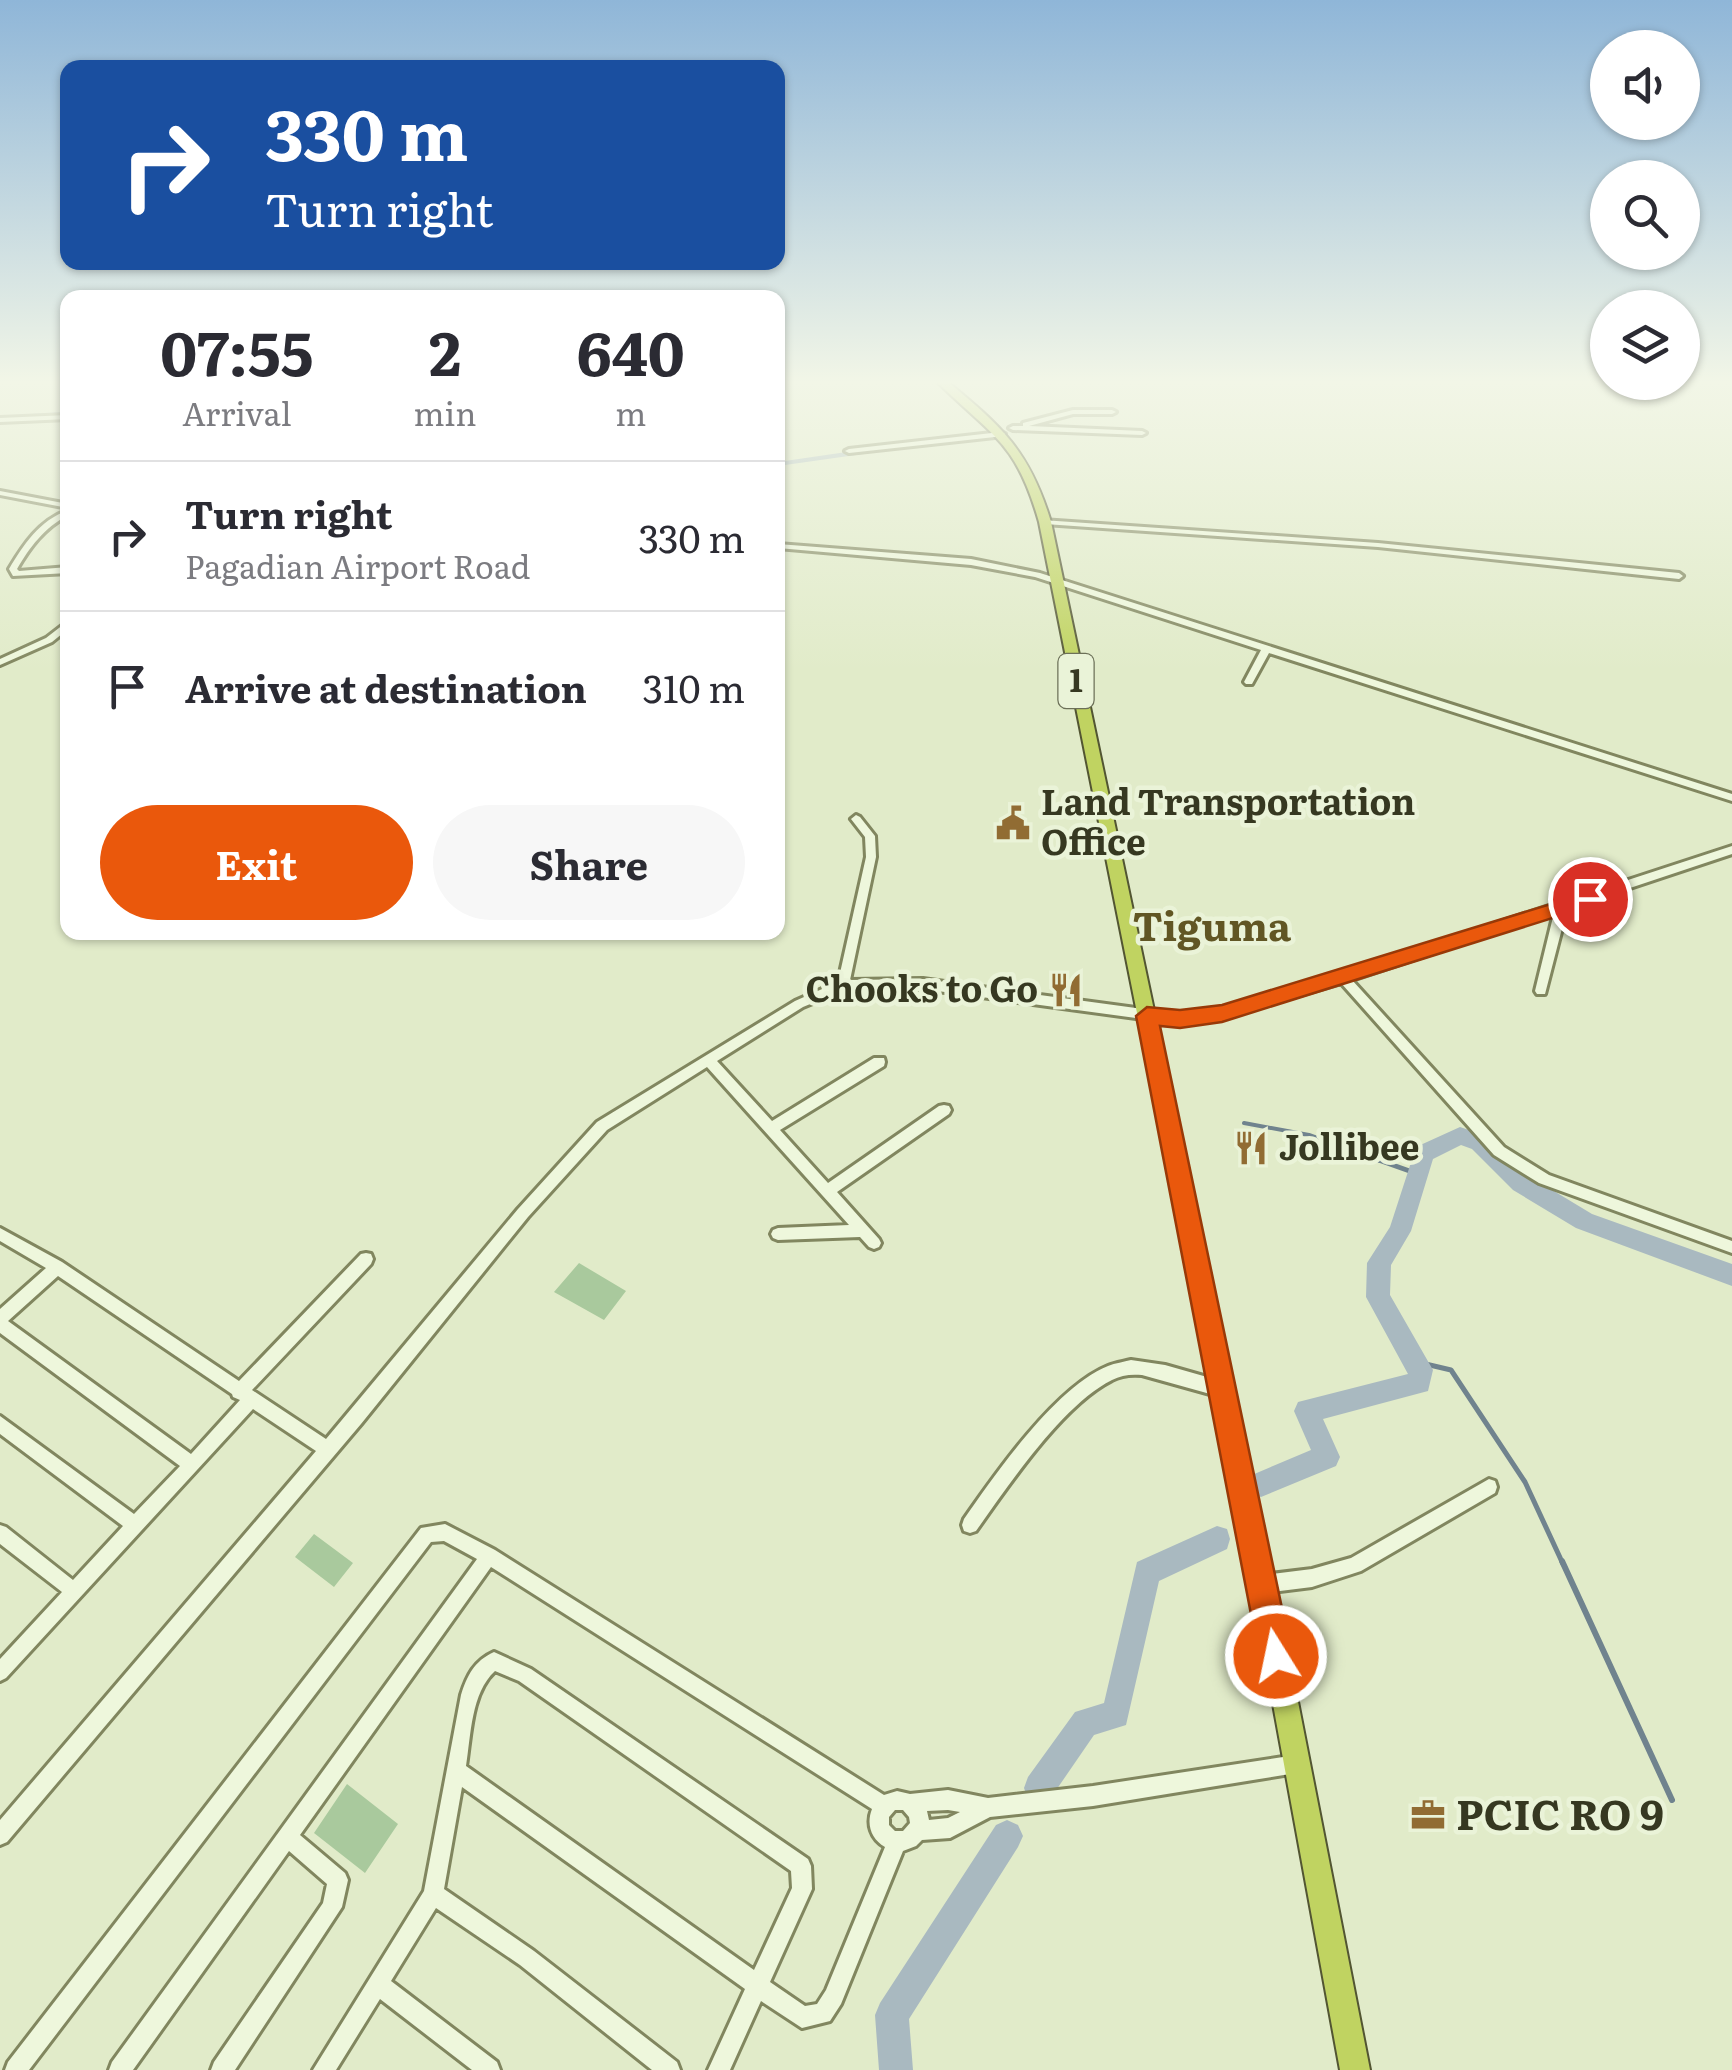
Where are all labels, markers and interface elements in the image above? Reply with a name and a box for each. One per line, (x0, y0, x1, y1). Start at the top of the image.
map controls (1590, 30, 1700, 400)
button: sound (1590, 30, 1700, 140)
text: 330 m (265, 79, 469, 183)
icon: right (100, 100, 230, 230)
button: search (1590, 160, 1700, 270)
text: Turn right (265, 174, 493, 241)
button: layers (1590, 290, 1700, 400)
text: 07:55 (160, 305, 313, 394)
text: 2 (429, 305, 461, 394)
text: 640 (577, 305, 685, 394)
text: Arrival (182, 388, 291, 436)
text: min (414, 388, 476, 436)
text: m (615, 388, 646, 436)
text: Turn right (185, 484, 392, 541)
text: 330 m (639, 508, 745, 565)
icon: right (100, 509, 155, 564)
text: Pagadian Airport Road (185, 541, 530, 589)
road number: 1 (1058, 654, 1094, 708)
text: Arrive at destination (185, 658, 587, 715)
text: 310 m (643, 658, 745, 715)
icon: arrive (100, 659, 155, 714)
place label: Land Transportation Office (1041, 774, 1415, 866)
public building icon: Land Transportation Office (994, 804, 1032, 842)
button: Exit (100, 805, 413, 920)
button: Share (433, 805, 745, 920)
pin (1548, 857, 1633, 942)
icon: arrive (1563, 872, 1618, 927)
district label: Tiguma (1133, 894, 1292, 953)
place label: Chooks to Go (805, 961, 1038, 1013)
restaurant icon: Chooks to Go (1047, 971, 1085, 1009)
place label: Jollibee (1279, 1119, 1420, 1171)
restaurant icon: Jollibee (1232, 1129, 1270, 1167)
position arrow (1224, 1604, 1328, 1708)
place label: PCIC RO 9 (1456, 1781, 1664, 1843)
office icon: PCIC RO 9 (1409, 1796, 1447, 1834)

